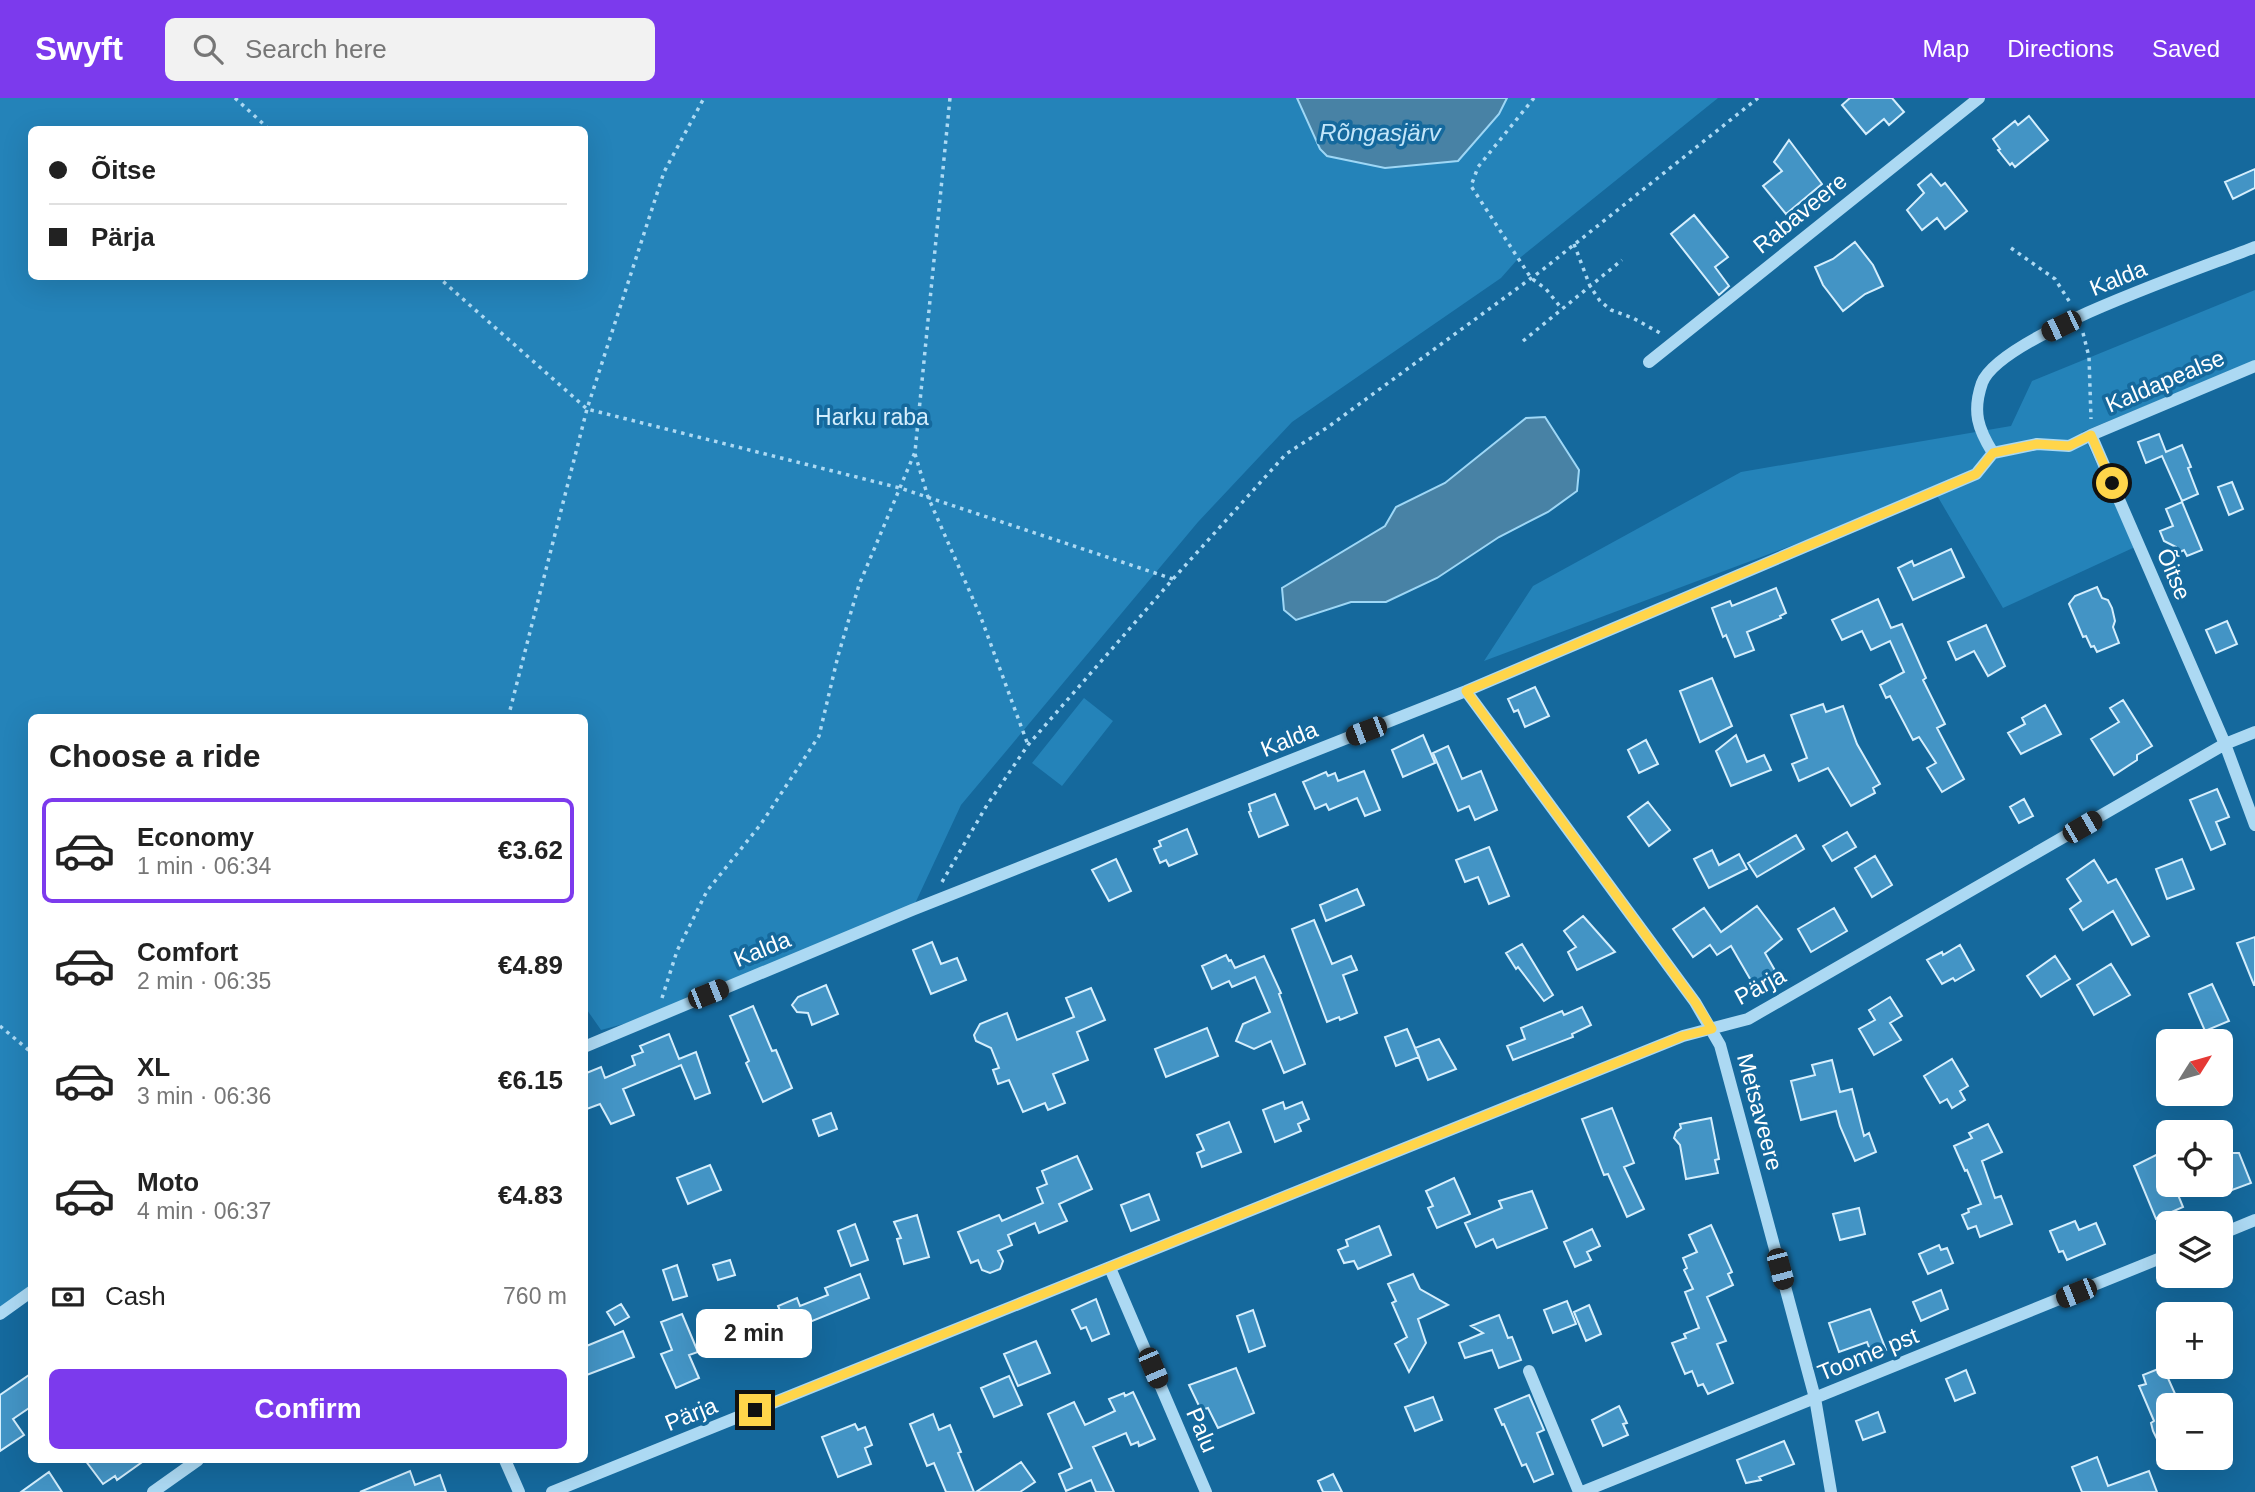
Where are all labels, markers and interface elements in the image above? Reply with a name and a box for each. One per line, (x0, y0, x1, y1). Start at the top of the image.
search box (165, 18, 655, 81)
text: Swyft (35, 30, 123, 67)
icon: search (189, 30, 227, 68)
text: Search here (245, 34, 387, 64)
text: Map (1923, 35, 1969, 62)
text: Directions (2007, 35, 2114, 62)
text: Saved (2152, 35, 2220, 62)
water label: Rõngasjärv (1319, 119, 1443, 146)
text: Õitse (91, 155, 156, 185)
street label: Rabaveere (1748, 167, 1852, 259)
text: Pärja (91, 222, 155, 252)
street label: Kalda (2086, 255, 2150, 301)
car (2038, 307, 2085, 345)
street label: Kaldapealse (2102, 344, 2228, 418)
park label: Harku raba (815, 404, 929, 430)
route start (2096, 467, 2128, 499)
street label: Õitse (2152, 544, 2197, 604)
car (1343, 714, 1390, 748)
street label: Kalda (1257, 716, 1321, 762)
text: Choose a ride (49, 738, 261, 774)
car (2059, 807, 2106, 847)
icon: car (53, 819, 116, 882)
text: Economy (137, 822, 254, 852)
text: €3.62 (498, 835, 563, 865)
text: 1 min · 06:34 (137, 853, 271, 879)
street label: Kalda (730, 926, 794, 972)
icon: car (53, 934, 116, 997)
text: Comfort (137, 937, 238, 967)
text: €4.89 (498, 950, 563, 980)
street label: Pärja (1730, 962, 1790, 1010)
text: 2 min · 06:35 (137, 968, 271, 994)
car (685, 976, 732, 1012)
north arrow (2156, 1029, 2233, 1106)
map controls (2156, 1029, 2233, 1470)
icon: car (53, 1049, 116, 1112)
street label: Metsaveere (1732, 1051, 1788, 1173)
text: XL (137, 1052, 170, 1082)
text: €6.15 (498, 1065, 563, 1095)
text: 3 min · 06:36 (137, 1083, 271, 1109)
button: locate (2156, 1120, 2233, 1197)
icon: car (53, 1164, 116, 1227)
text: Moto (137, 1167, 199, 1197)
text: €4.83 (498, 1180, 563, 1210)
text: 4 min · 06:37 (137, 1198, 271, 1224)
button: layers (2156, 1211, 2233, 1288)
car (1765, 1246, 1796, 1292)
car (2053, 1275, 2100, 1311)
icon: cash (49, 1278, 87, 1316)
text: Cash (105, 1281, 166, 1311)
text: 760 m (503, 1283, 567, 1309)
button: + (2156, 1302, 2233, 1379)
callout: 2 min (697, 1308, 813, 1358)
text: 2 min (724, 1320, 784, 1346)
street label: Toome pst (1814, 1322, 1923, 1386)
car (1136, 1345, 1171, 1391)
button: Confirm (49, 1369, 567, 1449)
street label: Pärja (661, 1392, 721, 1436)
button: − (2156, 1393, 2233, 1470)
route end (739, 1394, 771, 1426)
street label: Palu (1181, 1404, 1223, 1456)

